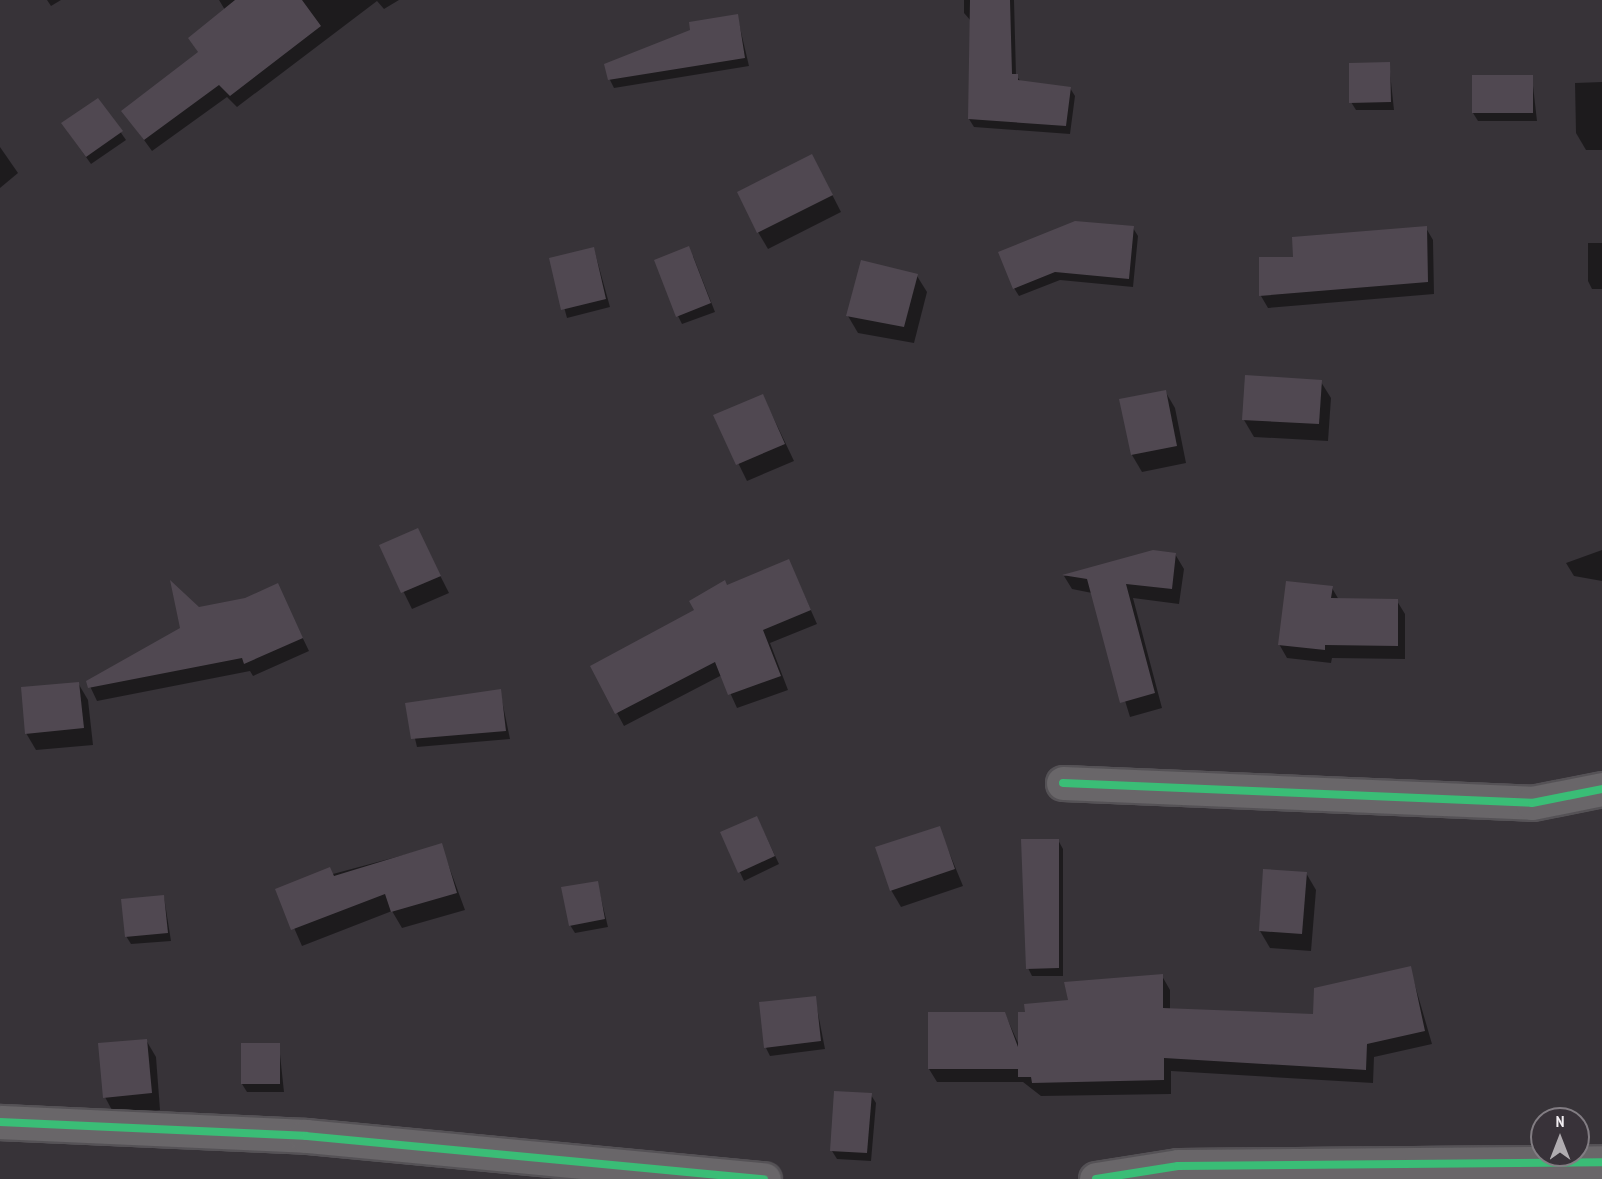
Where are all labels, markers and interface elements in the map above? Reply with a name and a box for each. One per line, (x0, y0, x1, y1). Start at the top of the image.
north arrow (1530, 1107, 1590, 1167)
text: N (1556, 1111, 1564, 1131)

